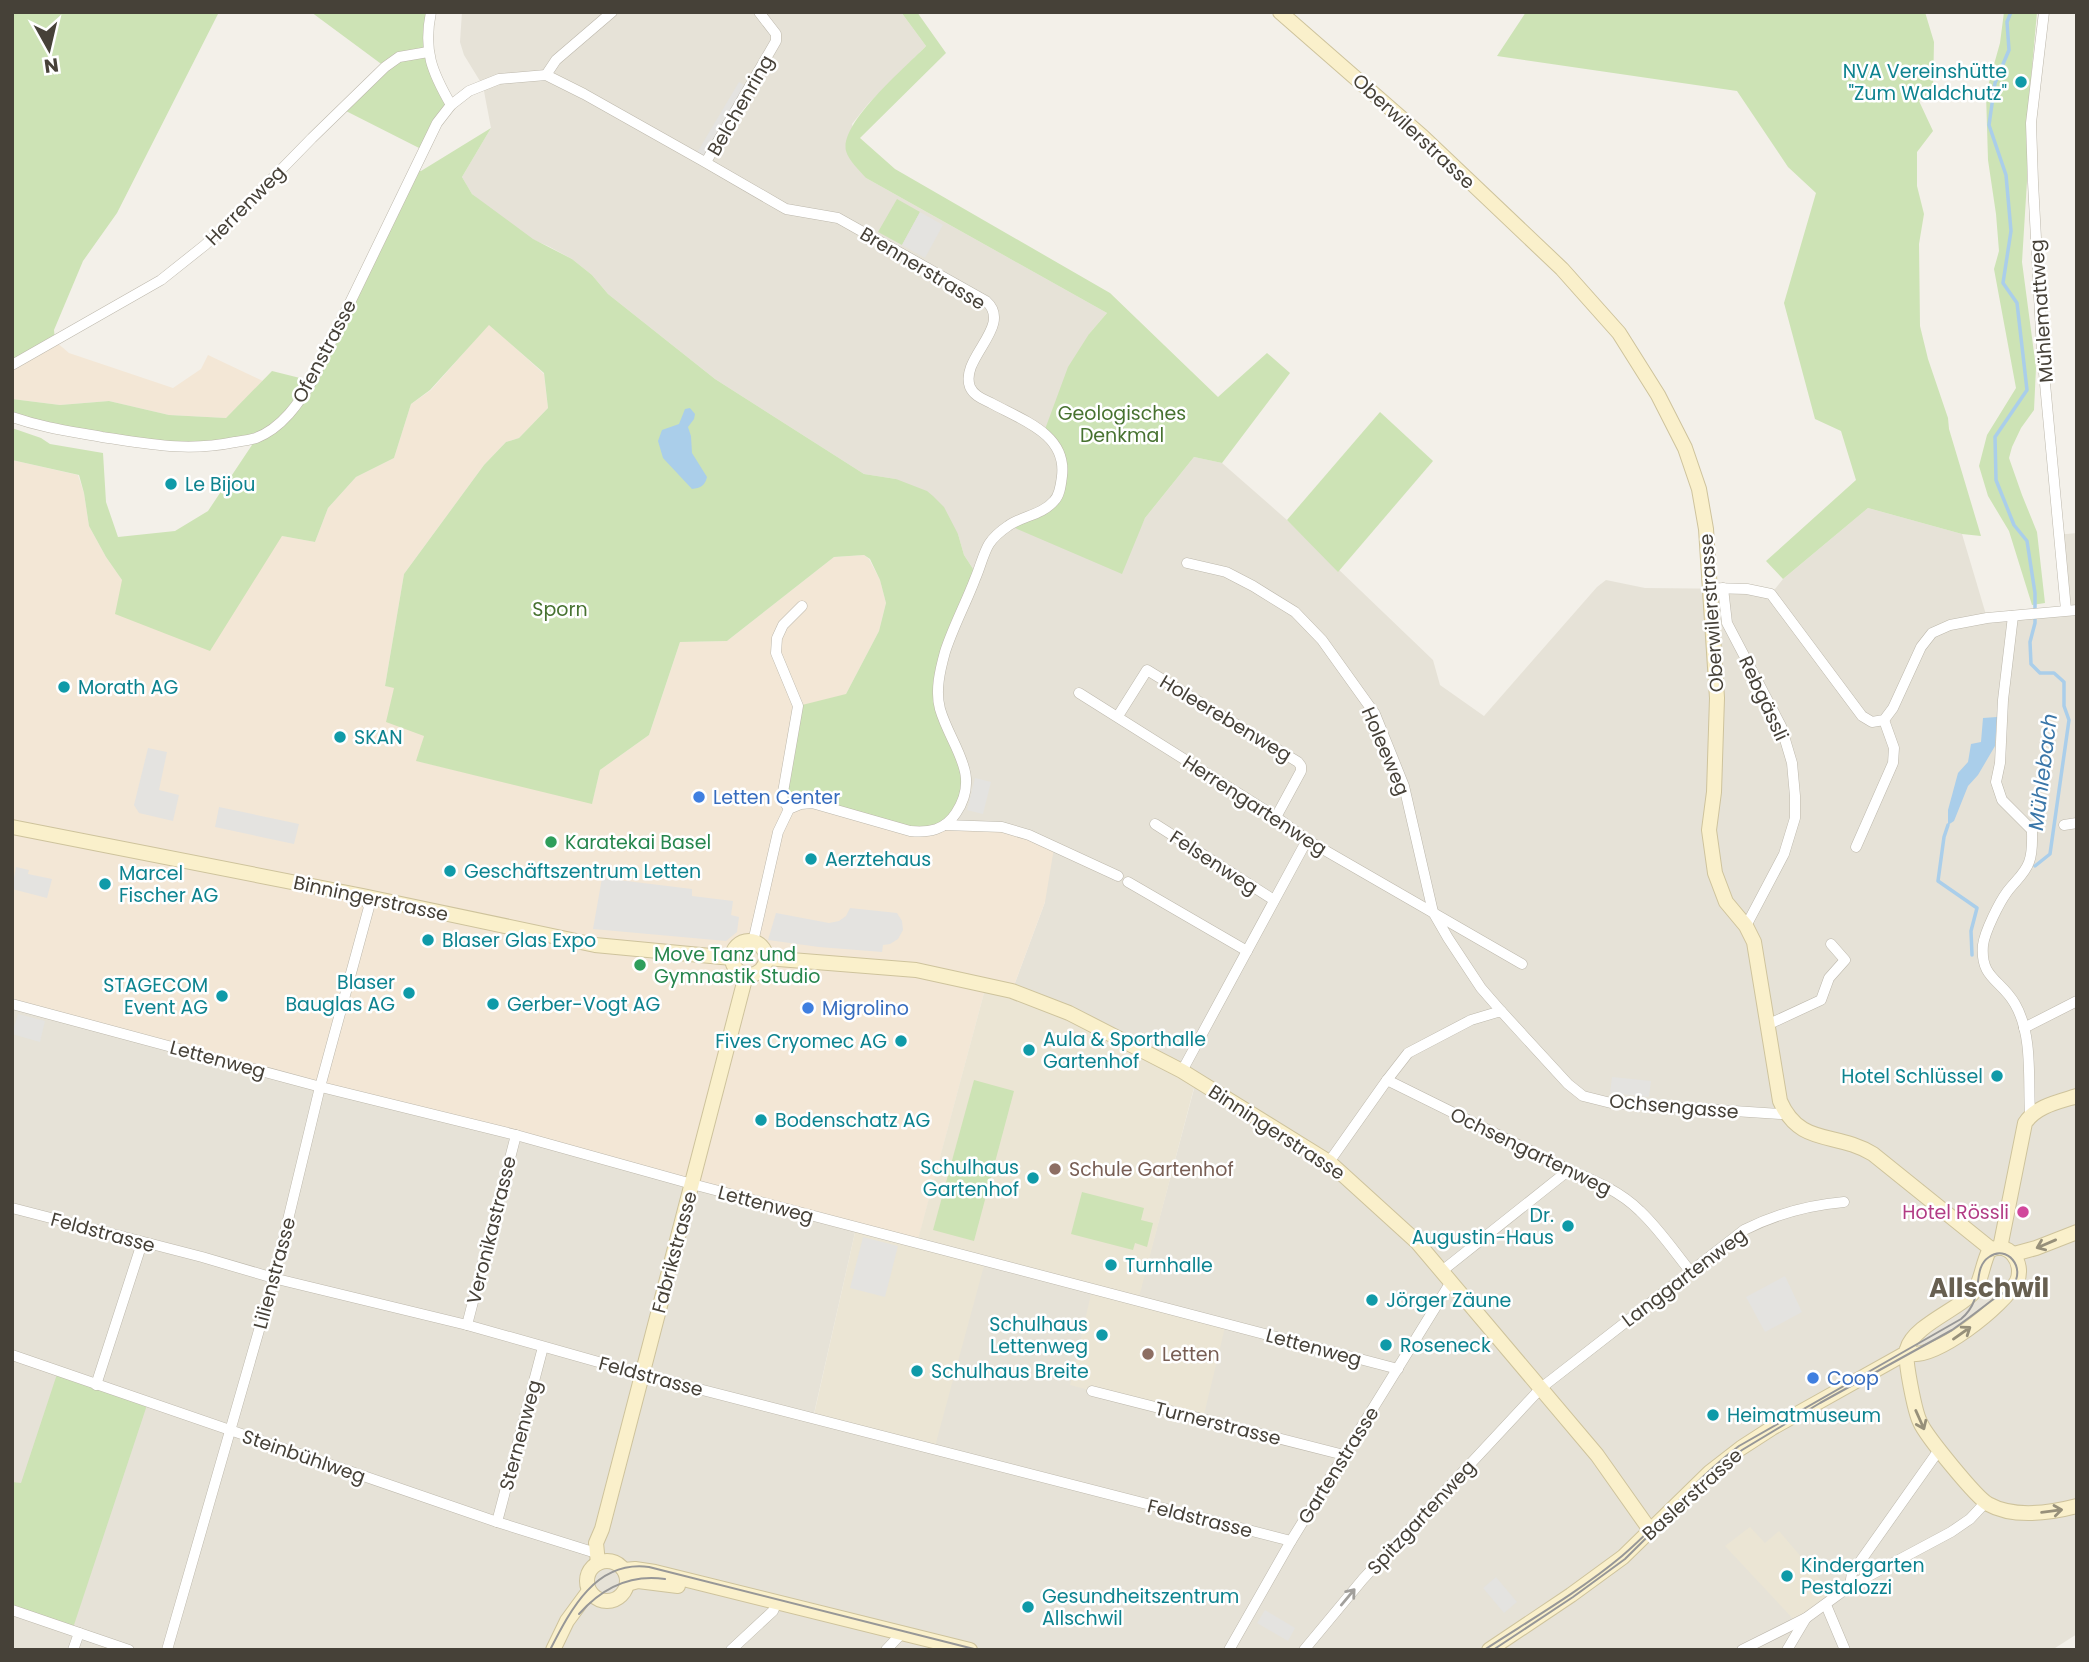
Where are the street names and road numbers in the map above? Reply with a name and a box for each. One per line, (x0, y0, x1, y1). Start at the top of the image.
street label: Belchenring (701, 50, 780, 161)
street label: Oberwilerstrasse (1346, 67, 1481, 195)
street label: Herrenweg (199, 159, 291, 251)
street label: Brennerstrasse (855, 220, 991, 317)
street label: Mühlemattweg (2023, 238, 2060, 384)
street label: Ofenstrasse (286, 295, 363, 408)
street label: Oberwilerstrasse (1692, 533, 1731, 693)
street label: Rebgässli (1732, 651, 1795, 745)
street label: Holeerebenweg (1155, 668, 1297, 768)
street label: Holeeweg (1355, 703, 1416, 800)
street label: Herrengartenweg (1177, 749, 1332, 862)
street label: Felsenweg (1164, 824, 1263, 901)
street label: Binningerstrasse (291, 869, 451, 928)
street label: Lettenweg (167, 1034, 269, 1085)
street label: Binningerstrasse (1203, 1078, 1350, 1187)
street label: Ochsengasse (1608, 1087, 1740, 1126)
street label: Ochsengartenweg (1446, 1101, 1616, 1202)
street label: Veronikastrasse (460, 1153, 523, 1307)
street label: Lettenweg (715, 1179, 817, 1230)
street label: Fabrikstrasse (645, 1188, 704, 1316)
street label: Feldstrasse (48, 1206, 158, 1259)
street label: Lilienstrasse (247, 1214, 302, 1332)
street label: Langgartenweg (1616, 1222, 1752, 1333)
street label: Lettenweg (1263, 1322, 1365, 1373)
street label: Feldstrasse (596, 1350, 706, 1403)
street label: Sternenweg (493, 1377, 548, 1493)
street label: Turnerstrasse (1152, 1395, 1284, 1452)
street label: Gartenstrasse (1291, 1401, 1385, 1529)
street label: Steinbühlweg (239, 1423, 369, 1490)
street label: Baslerstrasse (1636, 1442, 1748, 1547)
street label: Spitzgartenweg (1361, 1454, 1482, 1581)
street label: Feldstrasse (1145, 1492, 1255, 1545)

